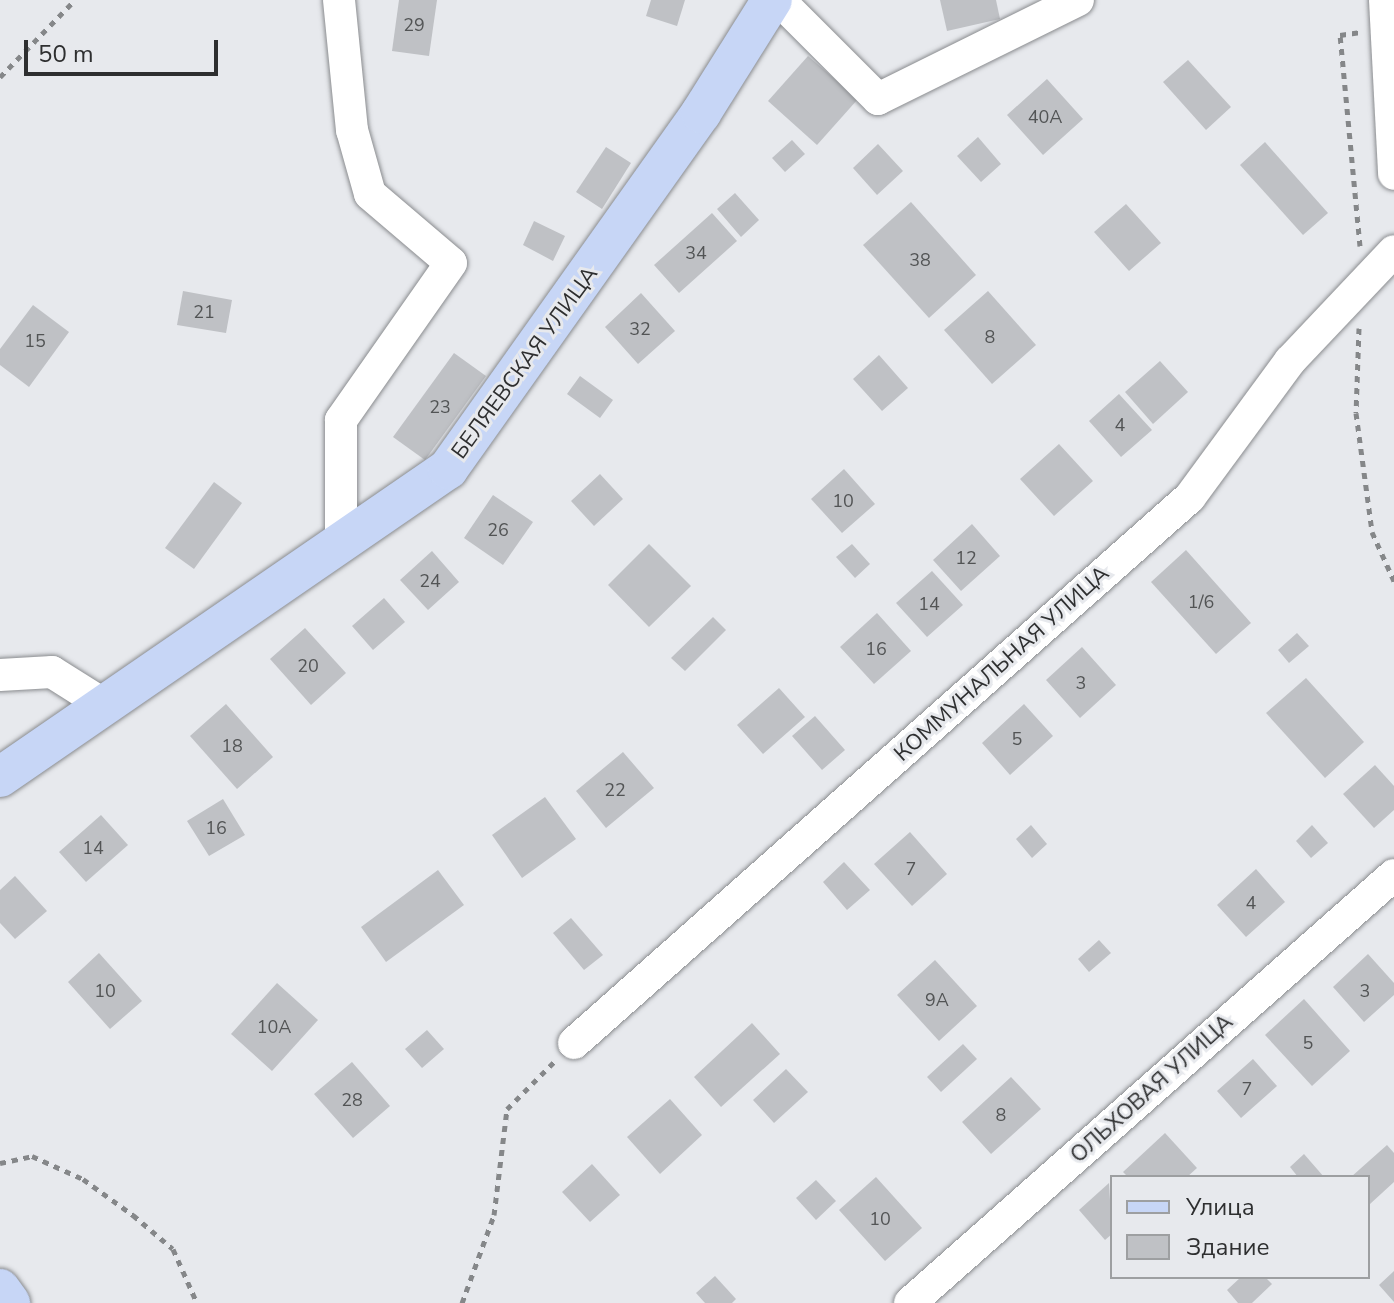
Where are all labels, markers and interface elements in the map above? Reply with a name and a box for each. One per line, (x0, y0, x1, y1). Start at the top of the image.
house number: 29 (403, 14, 425, 36)
scale bar (28, 24, 222, 74)
text: 50 m (38, 38, 94, 70)
house number: 40А (1028, 106, 1062, 128)
house number: 34 (685, 242, 707, 264)
house number: 38 (909, 249, 931, 271)
street label: БЕЛЯЕВСКАЯ УЛИЦА (446, 262, 604, 464)
house number: 21 (193, 301, 215, 323)
house number: 32 (629, 318, 651, 340)
house number: 8 (985, 326, 995, 348)
house number: 15 (24, 330, 46, 352)
house number: 23 (429, 396, 451, 418)
house number: 4 (1115, 414, 1125, 436)
house number: 10 (832, 490, 854, 512)
house number: 26 (487, 519, 509, 541)
house number: 12 (955, 547, 977, 569)
street label: КОММУНАЛЬНАЯ УЛИЦА (889, 561, 1115, 767)
house number: 24 (419, 570, 441, 592)
house number: 1/6 (1188, 591, 1214, 613)
house number: 14 (918, 593, 940, 615)
house number: 16 (865, 638, 887, 660)
house number: 20 (297, 655, 319, 677)
house number: 3 (1076, 672, 1086, 694)
house number: 5 (1012, 728, 1022, 750)
house number: 18 (221, 735, 243, 757)
house number: 22 (604, 779, 626, 801)
house number: 16 (205, 817, 227, 839)
house number: 14 (82, 837, 104, 859)
house number: 7 (906, 858, 916, 880)
house number: 4 (1246, 892, 1256, 914)
house number: 10 (94, 980, 116, 1002)
house number: 3 (1360, 980, 1370, 1002)
house number: 9А (925, 989, 949, 1011)
street label: ОЛЬХОВАЯ УЛИЦА (1065, 1009, 1239, 1169)
house number: 10А (257, 1016, 291, 1038)
house number: 5 (1303, 1032, 1313, 1054)
house number: 7 (1242, 1078, 1252, 1100)
house number: 28 (341, 1089, 363, 1111)
house number: 8 (996, 1104, 1006, 1126)
legend (1110, 1175, 1370, 1279)
text: Улица (1186, 1191, 1255, 1223)
house number: 10 (869, 1208, 891, 1230)
text: Здание (1186, 1231, 1270, 1263)

